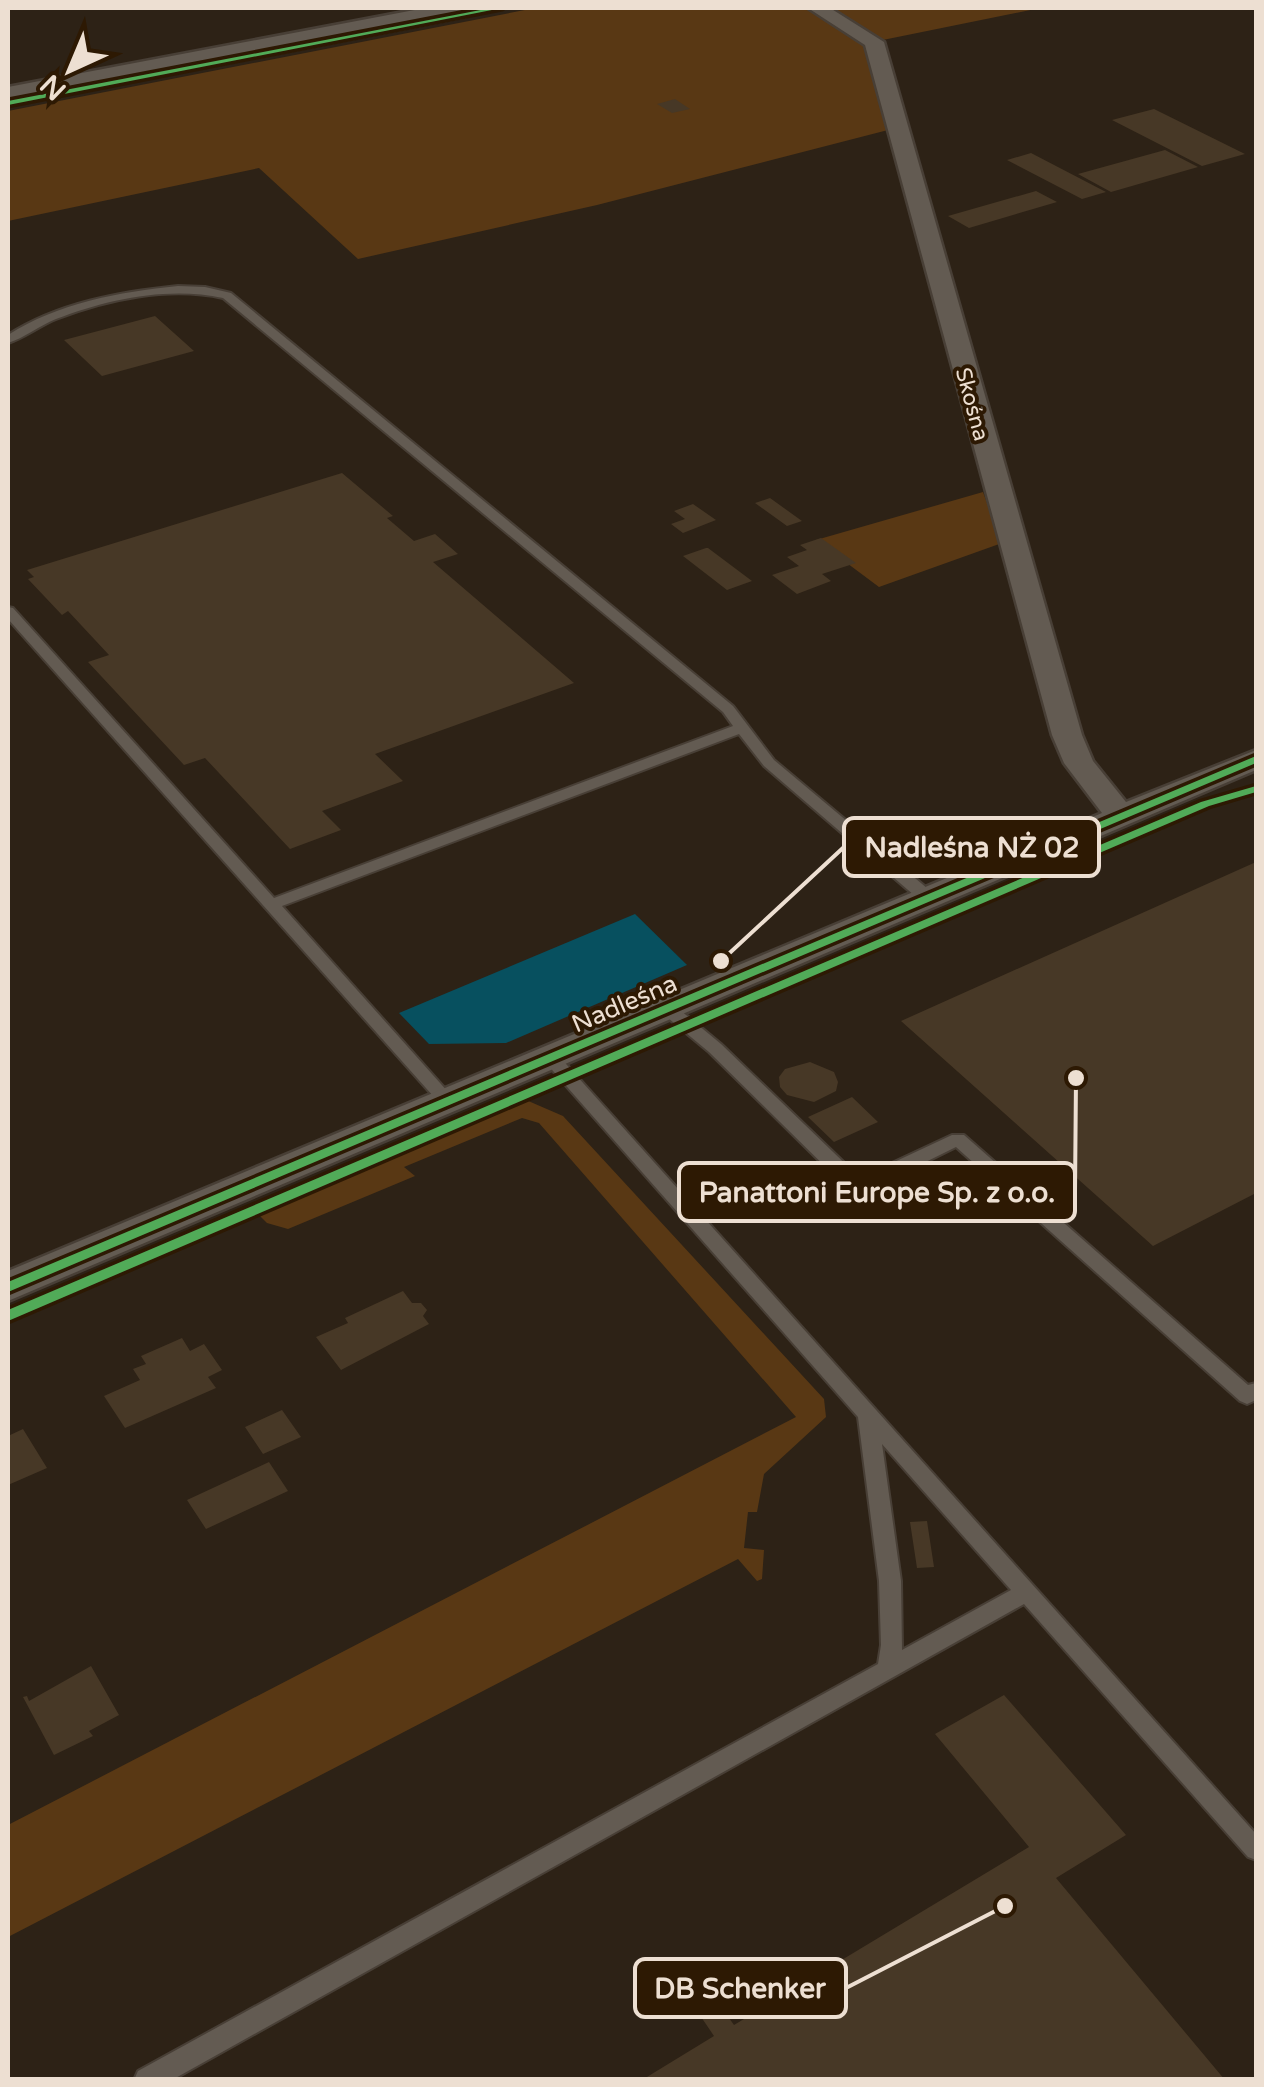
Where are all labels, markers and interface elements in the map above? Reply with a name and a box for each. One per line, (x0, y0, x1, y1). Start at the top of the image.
north arrow (20, 20, 120, 120)
text: N (33, 67, 73, 107)
street label: Skośna (950, 365, 994, 444)
callout: Nadleśna NŻ 02 (844, 818, 1099, 876)
text: Nadleśna NŻ 02 (864, 831, 1080, 865)
street label: Nadleśna (567, 968, 682, 1040)
callout: Panattoni Europe Sp. z o.o. (679, 1163, 1075, 1221)
text: Panattoni Europe Sp. z o.o. (699, 1176, 1055, 1210)
callout: DB Schenker (635, 1959, 846, 2017)
text: DB Schenker (654, 1972, 827, 2006)

